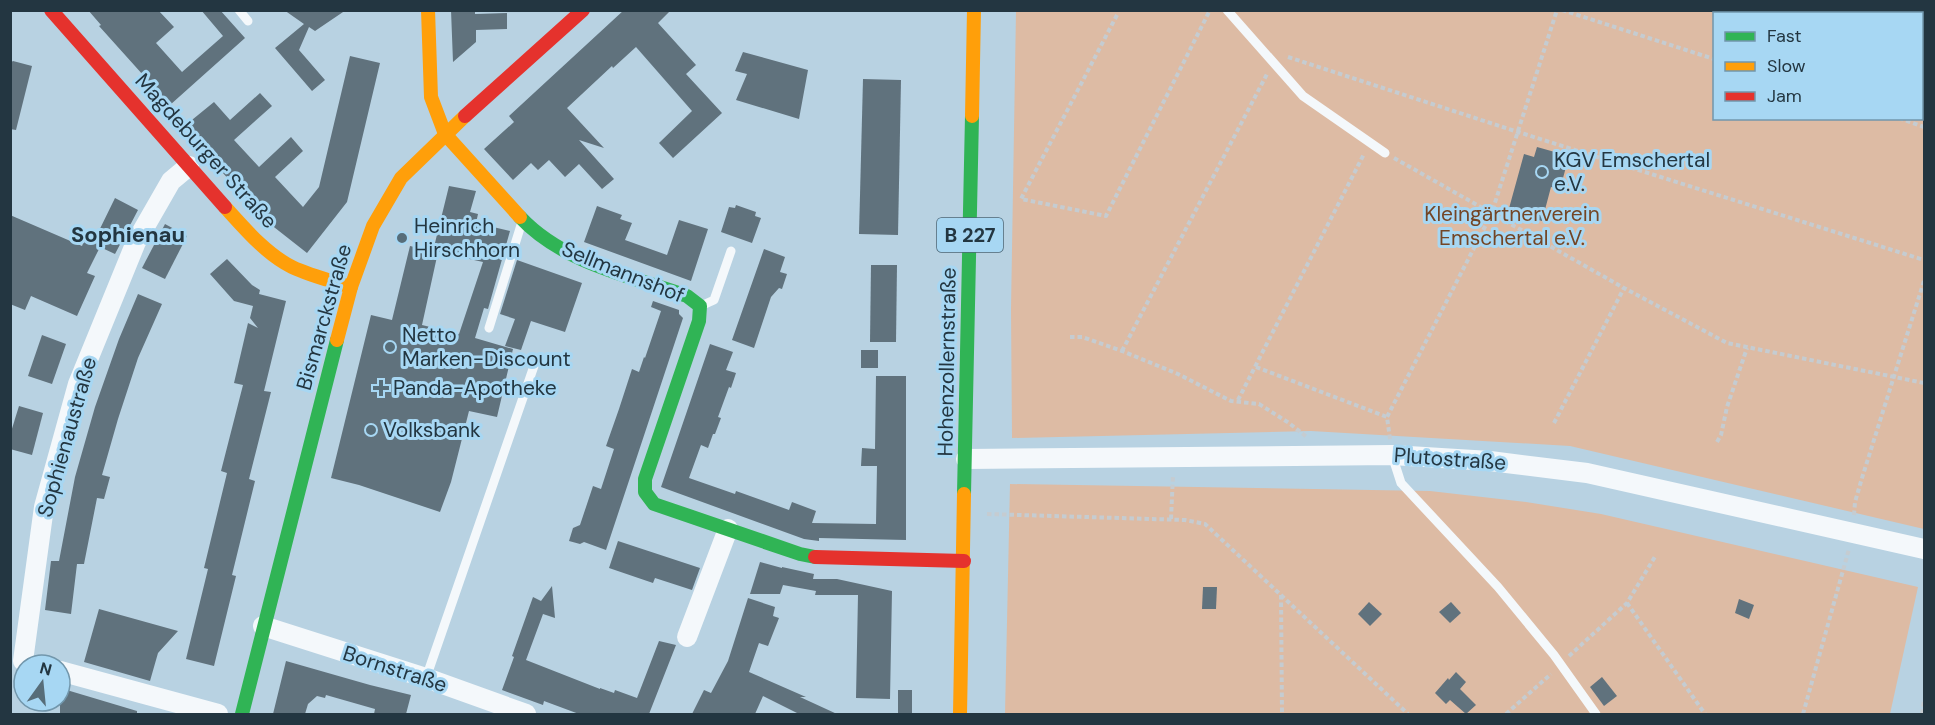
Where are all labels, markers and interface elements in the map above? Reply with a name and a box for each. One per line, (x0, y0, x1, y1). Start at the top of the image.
legend (1713, 12, 1923, 120)
text: Fast (1767, 24, 1802, 48)
text: Slow (1767, 54, 1806, 78)
street label: Magdeburger Straße (129, 67, 283, 235)
text: Jam (1767, 84, 1802, 108)
place label: KGV Emschertal e.V. (1554, 146, 1710, 198)
marker: KGV Emschertal e.V. (1535, 165, 1549, 179)
park label: Kleingärtnerverein Emschertal e.V. (1424, 200, 1600, 252)
place label: Heinrich Hirschhorn (414, 212, 520, 264)
road number: B 227 (937, 218, 1003, 252)
district label: Sophienau (71, 220, 185, 249)
marker: Heinrich Hirschhorn (395, 231, 409, 245)
street label: Sellmannshof (558, 235, 688, 309)
street label: Bismarckstraße (290, 241, 358, 393)
street label: Hohenzollernstraße (931, 267, 963, 457)
place label: Netto Marken-Discount (402, 321, 571, 373)
marker: Netto Marken-Discount (383, 340, 397, 354)
street label: Sophienaustraße (31, 354, 103, 520)
place label: Panda-Apotheke (393, 374, 557, 402)
marker: Panda-Apotheke (374, 381, 388, 395)
place label: Volksbank (383, 416, 481, 444)
marker: Volksbank (364, 423, 378, 437)
street label: Plutostraße (1393, 441, 1507, 477)
street label: Bornstraße (339, 639, 451, 699)
north arrow (12, 653, 72, 713)
text: N (37, 657, 54, 681)

